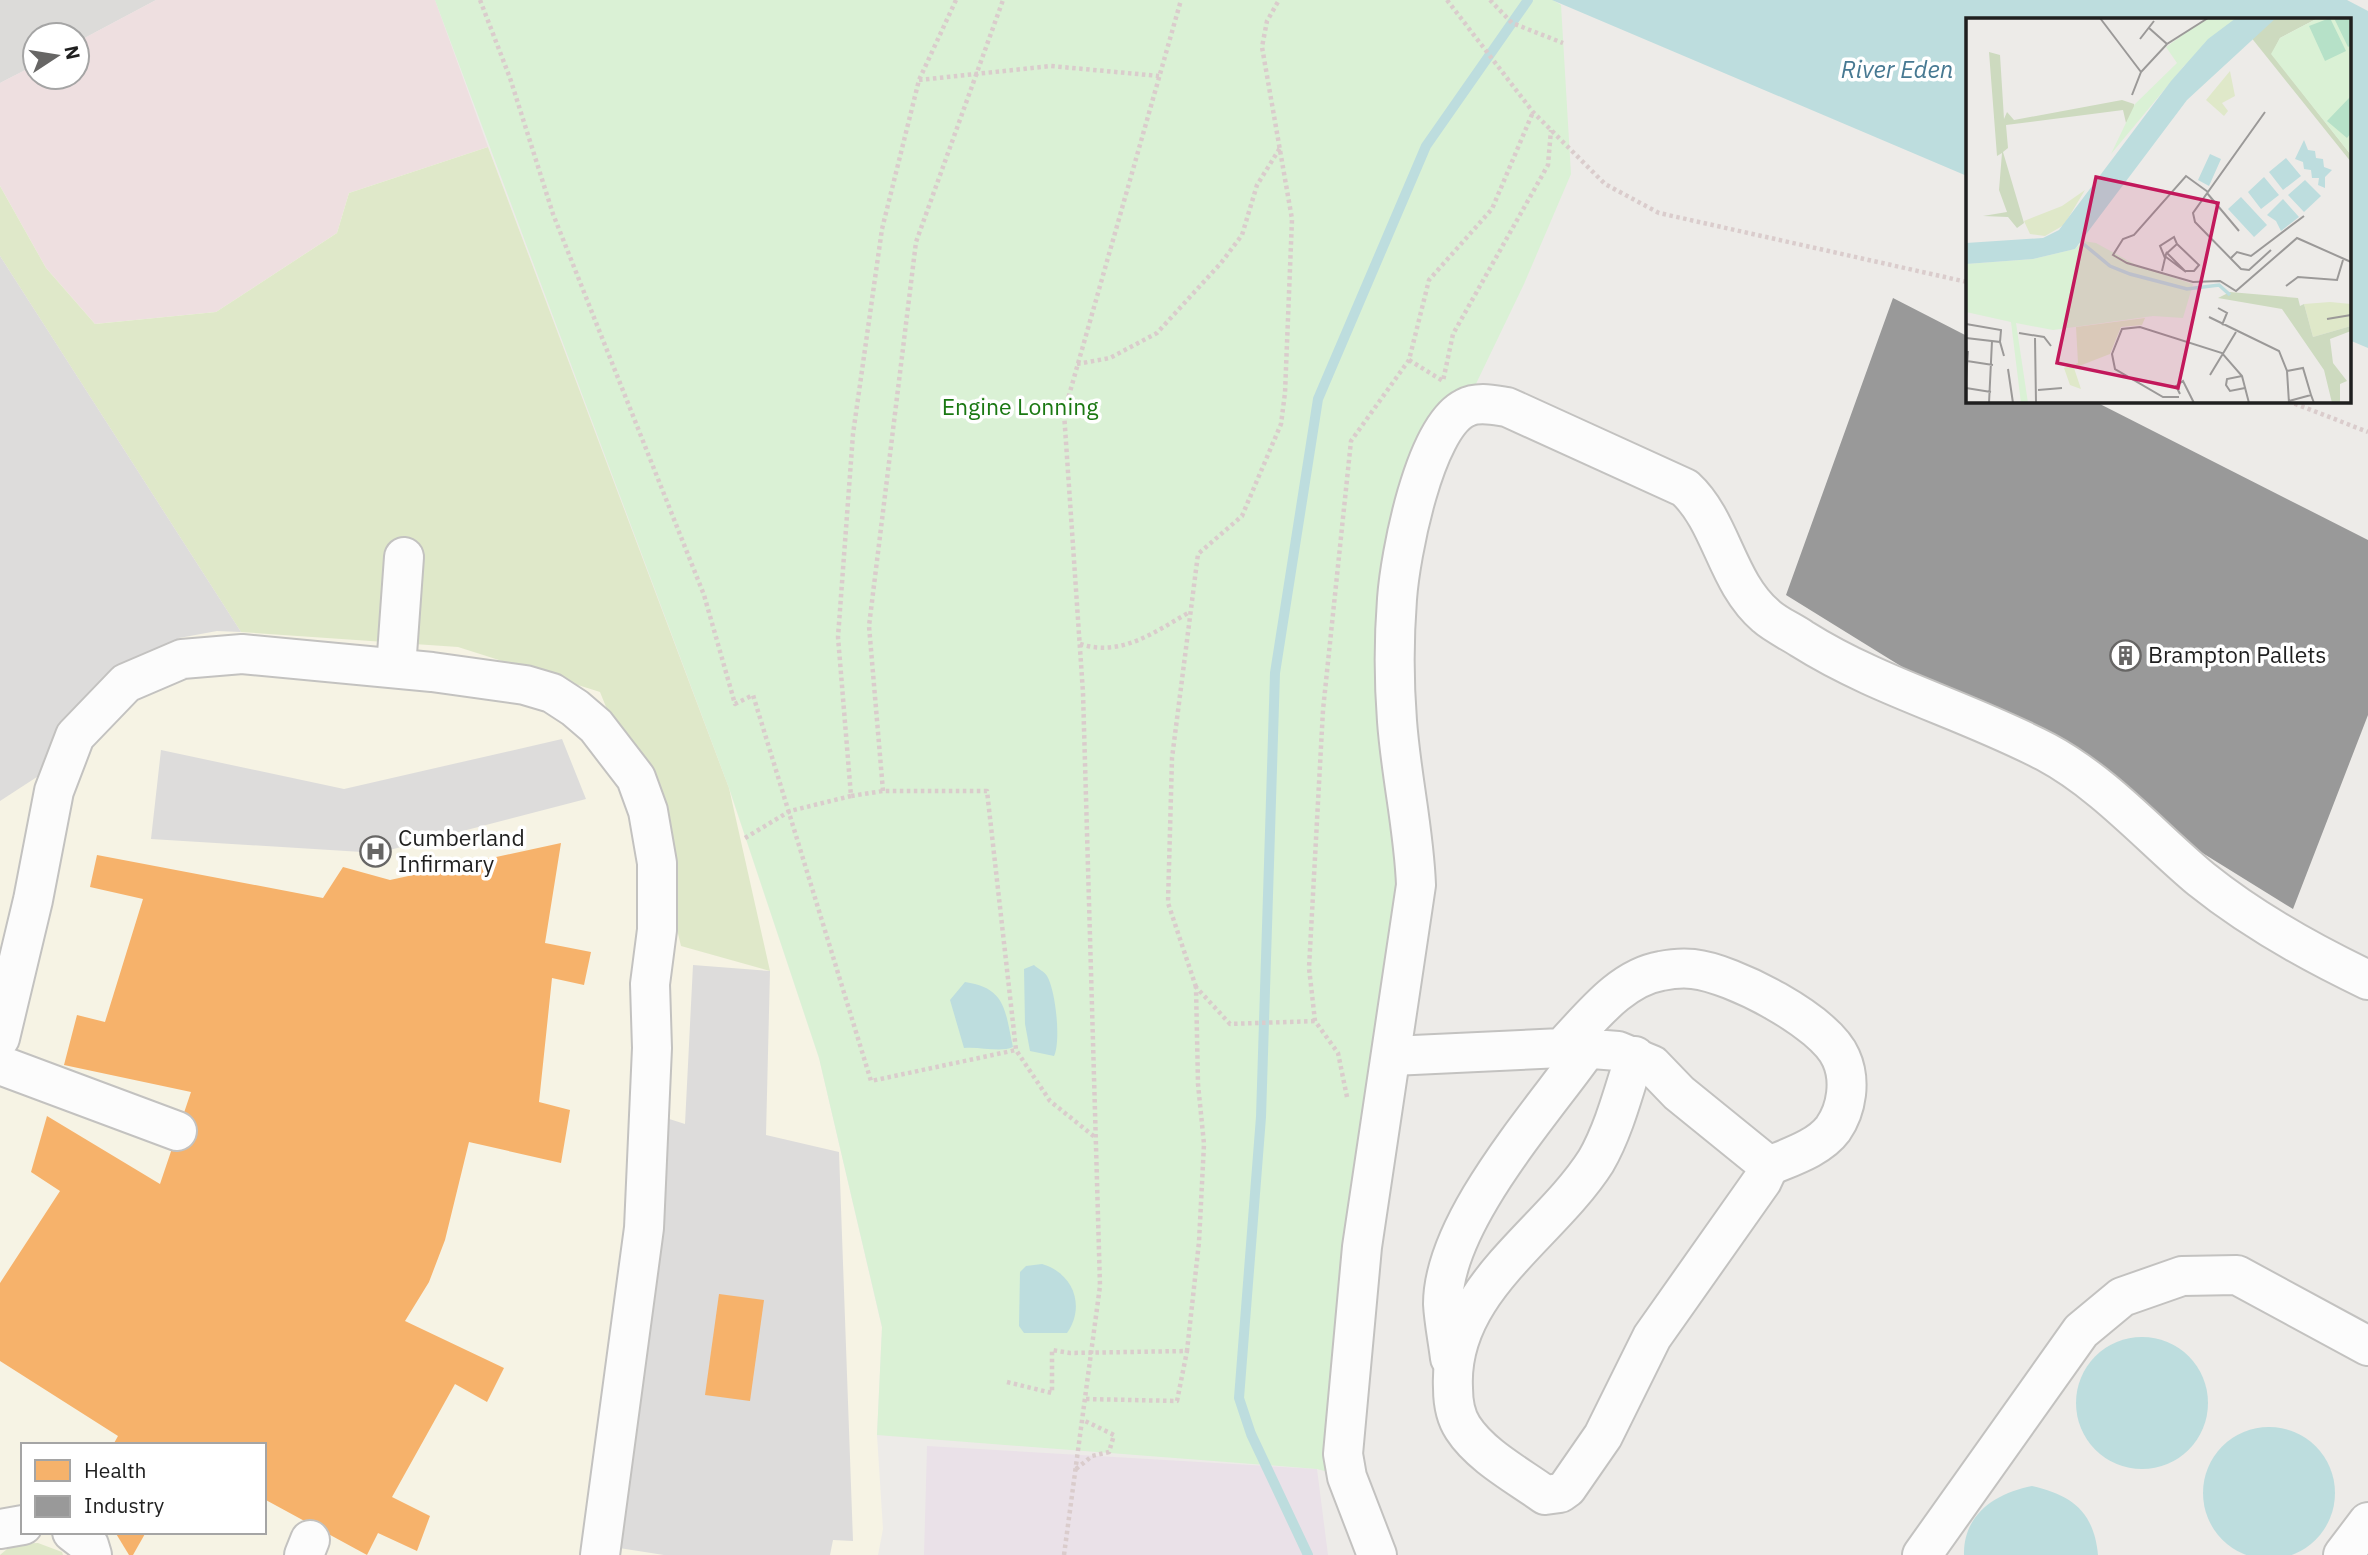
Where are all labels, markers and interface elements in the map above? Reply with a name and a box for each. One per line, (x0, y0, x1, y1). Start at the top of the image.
inset map (1966, 18, 2350, 402)
north arrow (21, 21, 91, 91)
text: N (59, 43, 86, 62)
water label: River Eden (1841, 53, 1953, 85)
park label: Engine Lonning (942, 391, 1098, 421)
building icon: Brampton Pallets (2108, 638, 2142, 672)
place label: Brampton Pallets (2148, 639, 2327, 669)
place label: Cumberland Infirmary (398, 822, 525, 878)
hospital icon: Cumberland Infirmary (358, 834, 392, 868)
legend (21, 1443, 266, 1534)
text: Health (84, 1456, 147, 1484)
text: Industry (84, 1491, 165, 1519)

